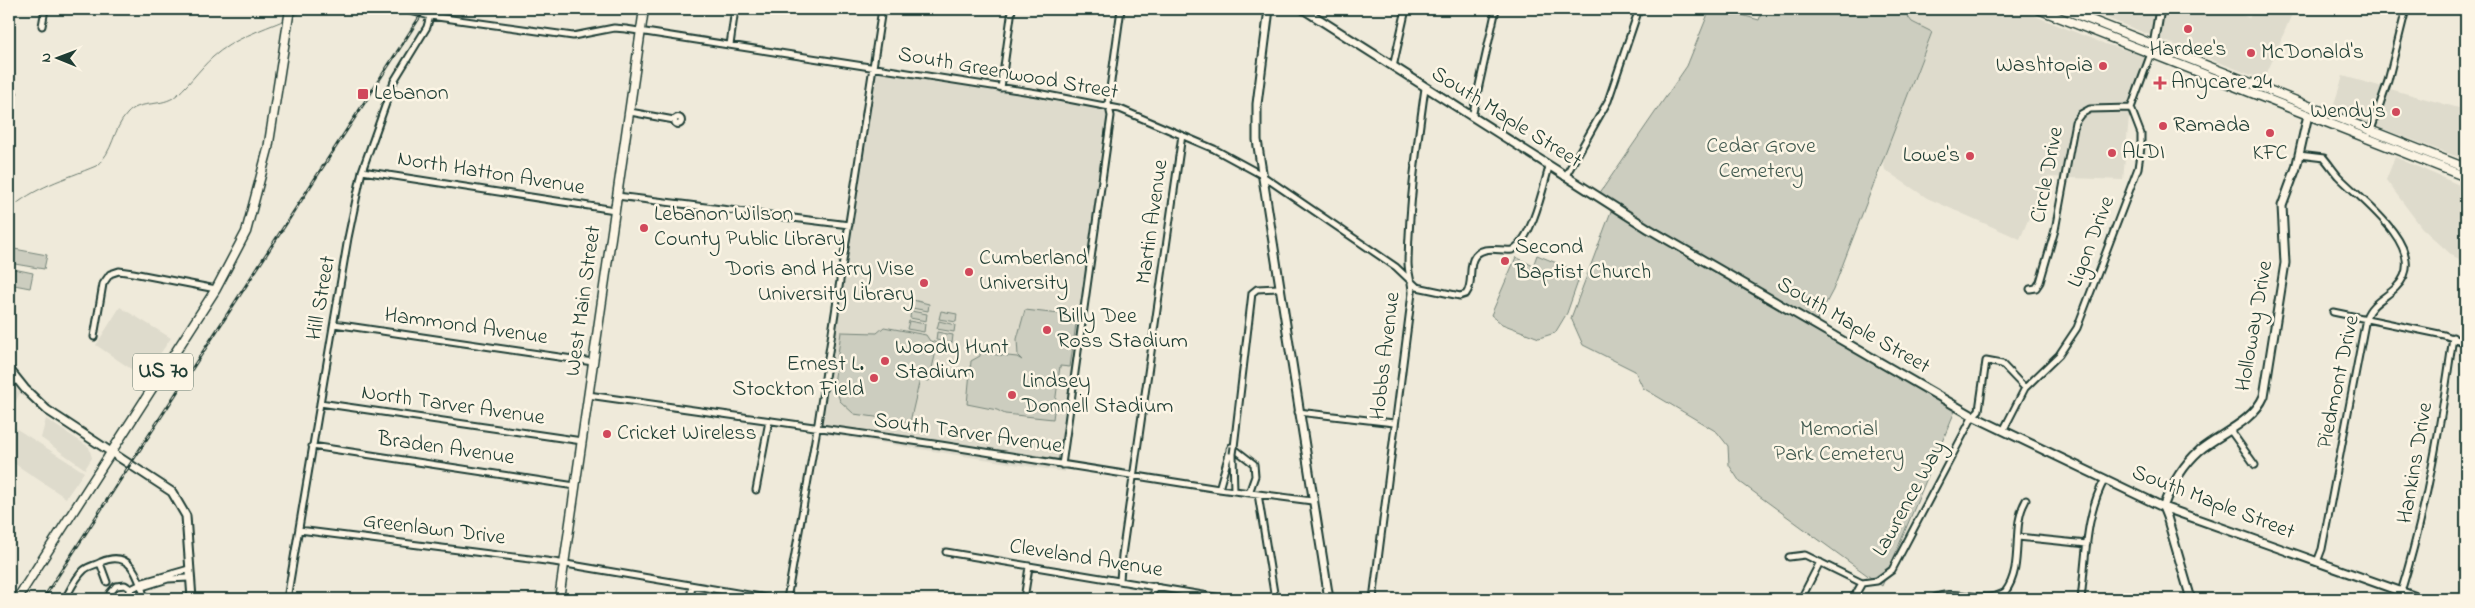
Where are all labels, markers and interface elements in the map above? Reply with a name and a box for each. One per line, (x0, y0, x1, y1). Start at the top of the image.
marker: Hardee's (2182, 23, 2194, 35)
north arrow (32, 32, 82, 82)
place label: Hardee's (2149, 34, 2227, 66)
place label: McDonald's (2261, 37, 2364, 69)
street label: South Greenwood Street (895, 39, 1121, 109)
marker: McDonald's (2245, 47, 2257, 59)
place label: Washtopia (1996, 50, 2093, 82)
text: N (36, 53, 57, 63)
street label: South Maple Street (1424, 59, 1588, 178)
marker: Washtopia (2097, 60, 2109, 72)
place label: Anycare 24 (2171, 67, 2272, 100)
marker: Anycare 24 (2153, 76, 2167, 90)
place label: Lebanon (374, 78, 449, 110)
marker: Lebanon (356, 87, 370, 101)
place label: Wendy's (2310, 96, 2386, 129)
marker: Wendy's (2390, 106, 2402, 118)
place label: Ramada (2173, 110, 2250, 142)
marker: Ramada (2157, 120, 2169, 132)
street label: Circle Drive (2023, 124, 2073, 226)
marker: KFC (2264, 127, 2276, 139)
park label: Cedar Grove Cemetery (1706, 131, 1816, 189)
place label: ALDI (2122, 137, 2165, 169)
place label: KFC (2252, 138, 2288, 170)
place label: Lowe's (1903, 140, 1960, 172)
street label: North Hatton Avenue (395, 143, 587, 205)
marker: ALDI (2106, 147, 2118, 159)
marker: Lowe's (1964, 150, 1976, 162)
street label: Martin Avenue (1128, 157, 1178, 286)
street label: Ligon Drive (2060, 191, 2125, 293)
place label: Lebanon Wilson County Public Library (654, 199, 845, 257)
marker: Lebanon Wilson County Public Library (638, 222, 650, 234)
street label: West Main Street (558, 223, 611, 378)
place label: Second Baptist Church (1514, 232, 1651, 289)
place label: Cumberland University (979, 243, 1088, 301)
street label: Hill Street (299, 253, 345, 343)
place label: Doris and Harry Vise University Library (725, 254, 914, 312)
marker: Second Baptist Church (1499, 255, 1511, 267)
street label: Holloway Drive (2228, 258, 2283, 394)
marker: Cumberland University (963, 266, 975, 278)
street label: South Maple Street (1770, 269, 1936, 383)
marker: Doris and Harry Vise University Library (918, 277, 930, 289)
street label: Hobbs Avenue (1362, 290, 1410, 422)
street label: Hammond Avenue (382, 300, 550, 354)
place label: Billy Dee Ross Stadium (1056, 301, 1188, 358)
street label: Piedmont Drive (2309, 312, 2369, 452)
marker: Billy Dee Ross Stadium (1041, 324, 1053, 336)
place label: Woody Hunt Stadium (895, 332, 1009, 389)
place label: Ernest L. Stockton Field (732, 349, 864, 406)
road number: US 70 (133, 354, 193, 391)
marker: Woody Hunt Stadium (879, 355, 891, 367)
place label: Lindsey Donnell Stadium (1021, 366, 1173, 423)
marker: Ernest L. Stockton Field (868, 372, 880, 384)
street label: North Tarver Avenue (359, 377, 547, 435)
marker: Lindsey Donnell Stadium (1006, 389, 1018, 401)
street label: Hankins Drive (2390, 400, 2442, 526)
street label: South Tarver Avenue (872, 405, 1064, 463)
park label: Memorial Park Cemetery (1774, 414, 1904, 472)
place label: Cricket Wireless (617, 418, 757, 450)
street label: Braden Avenue (375, 423, 517, 474)
marker: Cricket Wireless (601, 428, 613, 440)
street label: Lawrence Way (1865, 435, 1956, 563)
street label: South Maple Street (2127, 457, 2300, 549)
street label: Greenlawn Drive (361, 505, 507, 555)
street label: Cleveland Avenue (1007, 531, 1165, 587)

